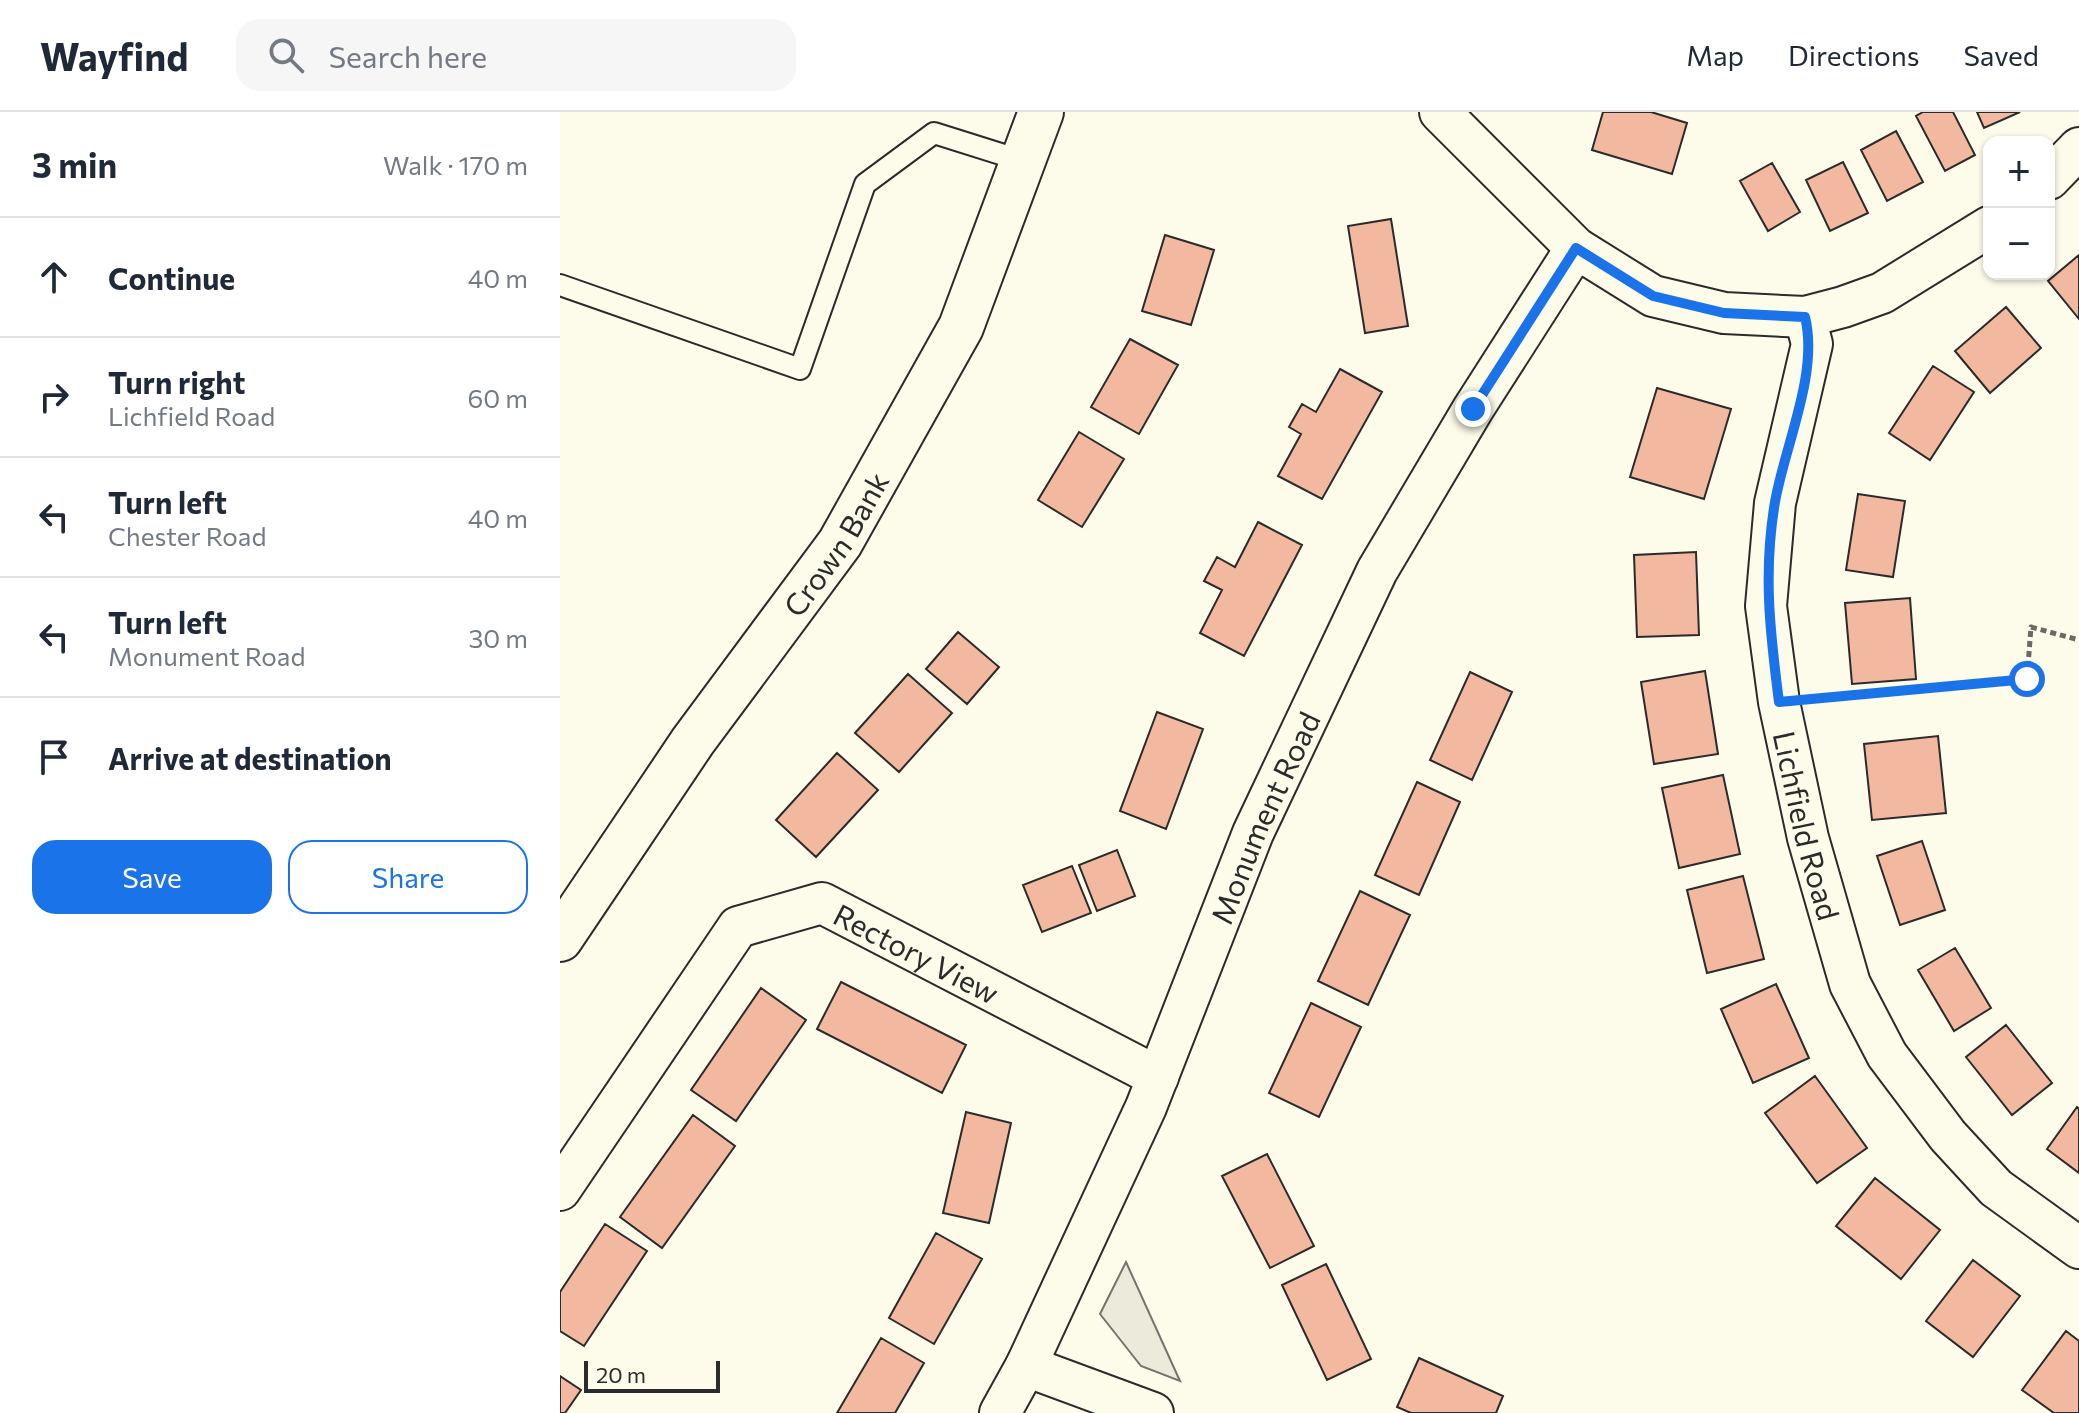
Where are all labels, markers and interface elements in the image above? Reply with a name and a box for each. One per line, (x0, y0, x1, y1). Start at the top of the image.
search box (236, 19, 796, 91)
text: Wayfind (40, 32, 188, 79)
icon: search (264, 33, 308, 77)
text: Search here (328, 37, 487, 74)
text: Map (1686, 38, 1744, 72)
text: Directions (1788, 38, 1919, 72)
text: Saved (1963, 38, 2039, 72)
map controls (1983, 136, 2055, 280)
button: + (1983, 136, 2055, 208)
text: 3 min (32, 143, 117, 185)
text: Walk · 170 m (383, 149, 528, 180)
button: − (1983, 208, 2055, 280)
icon: ahead (32, 255, 76, 299)
text: Continue (108, 259, 235, 296)
text: 40 m (468, 262, 528, 293)
text: Turn right (108, 363, 245, 400)
icon: right (32, 375, 76, 419)
text: 60 m (468, 382, 528, 413)
route end (1455, 391, 1491, 427)
text: Lichfield Road (108, 400, 275, 431)
street label: Crown Bank (774, 465, 895, 623)
text: Turn left (108, 483, 227, 520)
icon: left (32, 495, 76, 539)
text: 40 m (468, 502, 528, 533)
text: Chester Road (108, 520, 266, 551)
text: Turn left (108, 603, 227, 640)
icon: left (32, 615, 76, 659)
text: 30 m (469, 622, 528, 653)
text: Monument Road (108, 640, 305, 671)
route start (2009, 661, 2045, 697)
street label: Monument Road (1201, 705, 1326, 928)
street label: Lichfield Road (1767, 728, 1849, 924)
icon: arrive (32, 735, 76, 779)
text: Arrive at destination (108, 739, 392, 776)
button: Save (32, 840, 272, 914)
button: Share (288, 840, 528, 914)
street label: Rectory View (828, 894, 1006, 1010)
scale bar (584, 1357, 720, 1393)
text: 20 m (596, 1361, 646, 1388)

